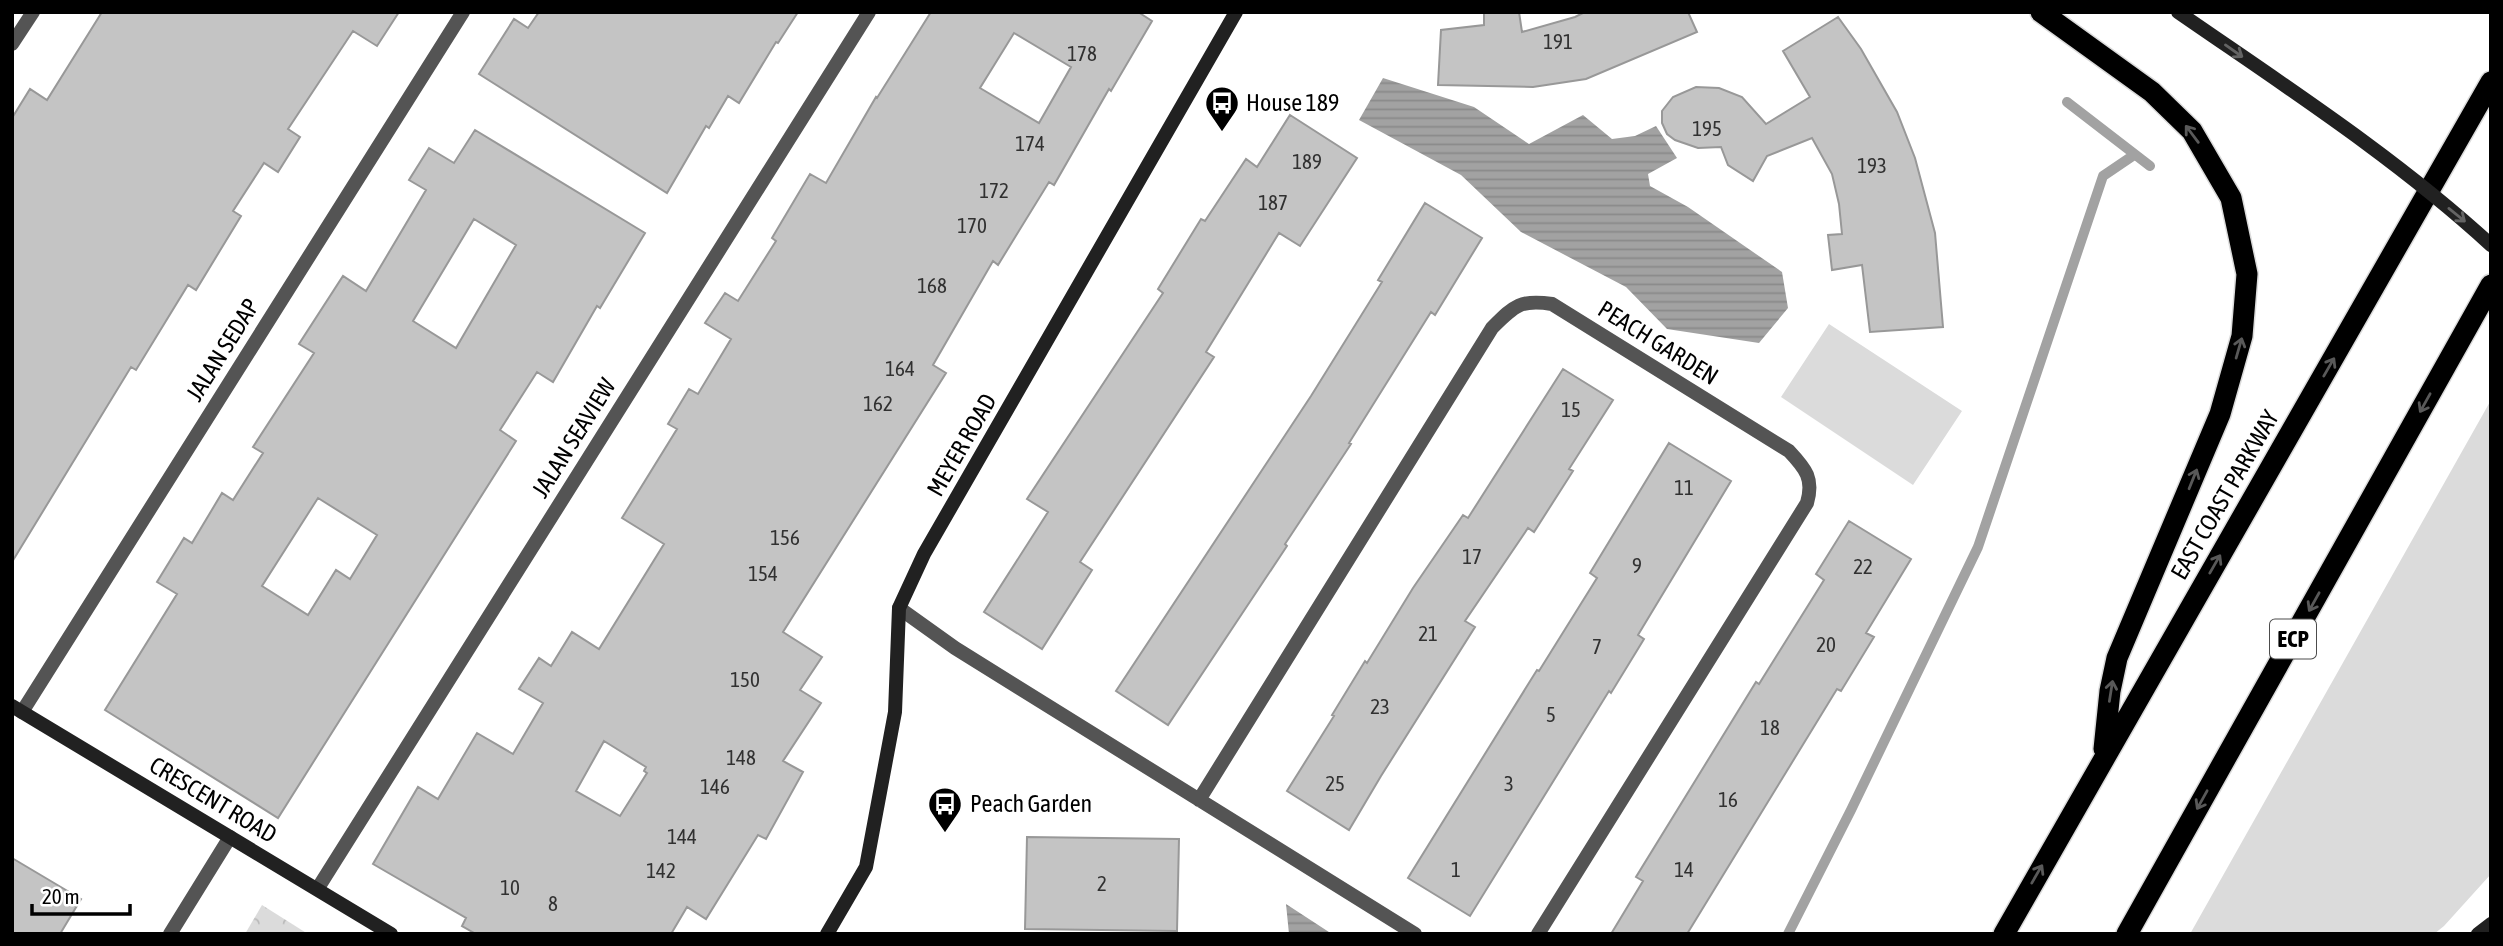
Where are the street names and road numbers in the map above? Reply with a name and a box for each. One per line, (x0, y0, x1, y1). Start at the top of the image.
street label: JALAN SEDAP (181, 294, 265, 406)
street label: PEACH GARDEN (1593, 295, 1723, 390)
street label: JALAN SEAVIEW (526, 373, 621, 502)
street label: MEYER ROAD (922, 389, 1002, 501)
street label: EAST COAST PARKWAY (2165, 405, 2284, 584)
road number: ECP (2270, 620, 2316, 659)
street label: CRESCENT ROAD (145, 751, 282, 848)

